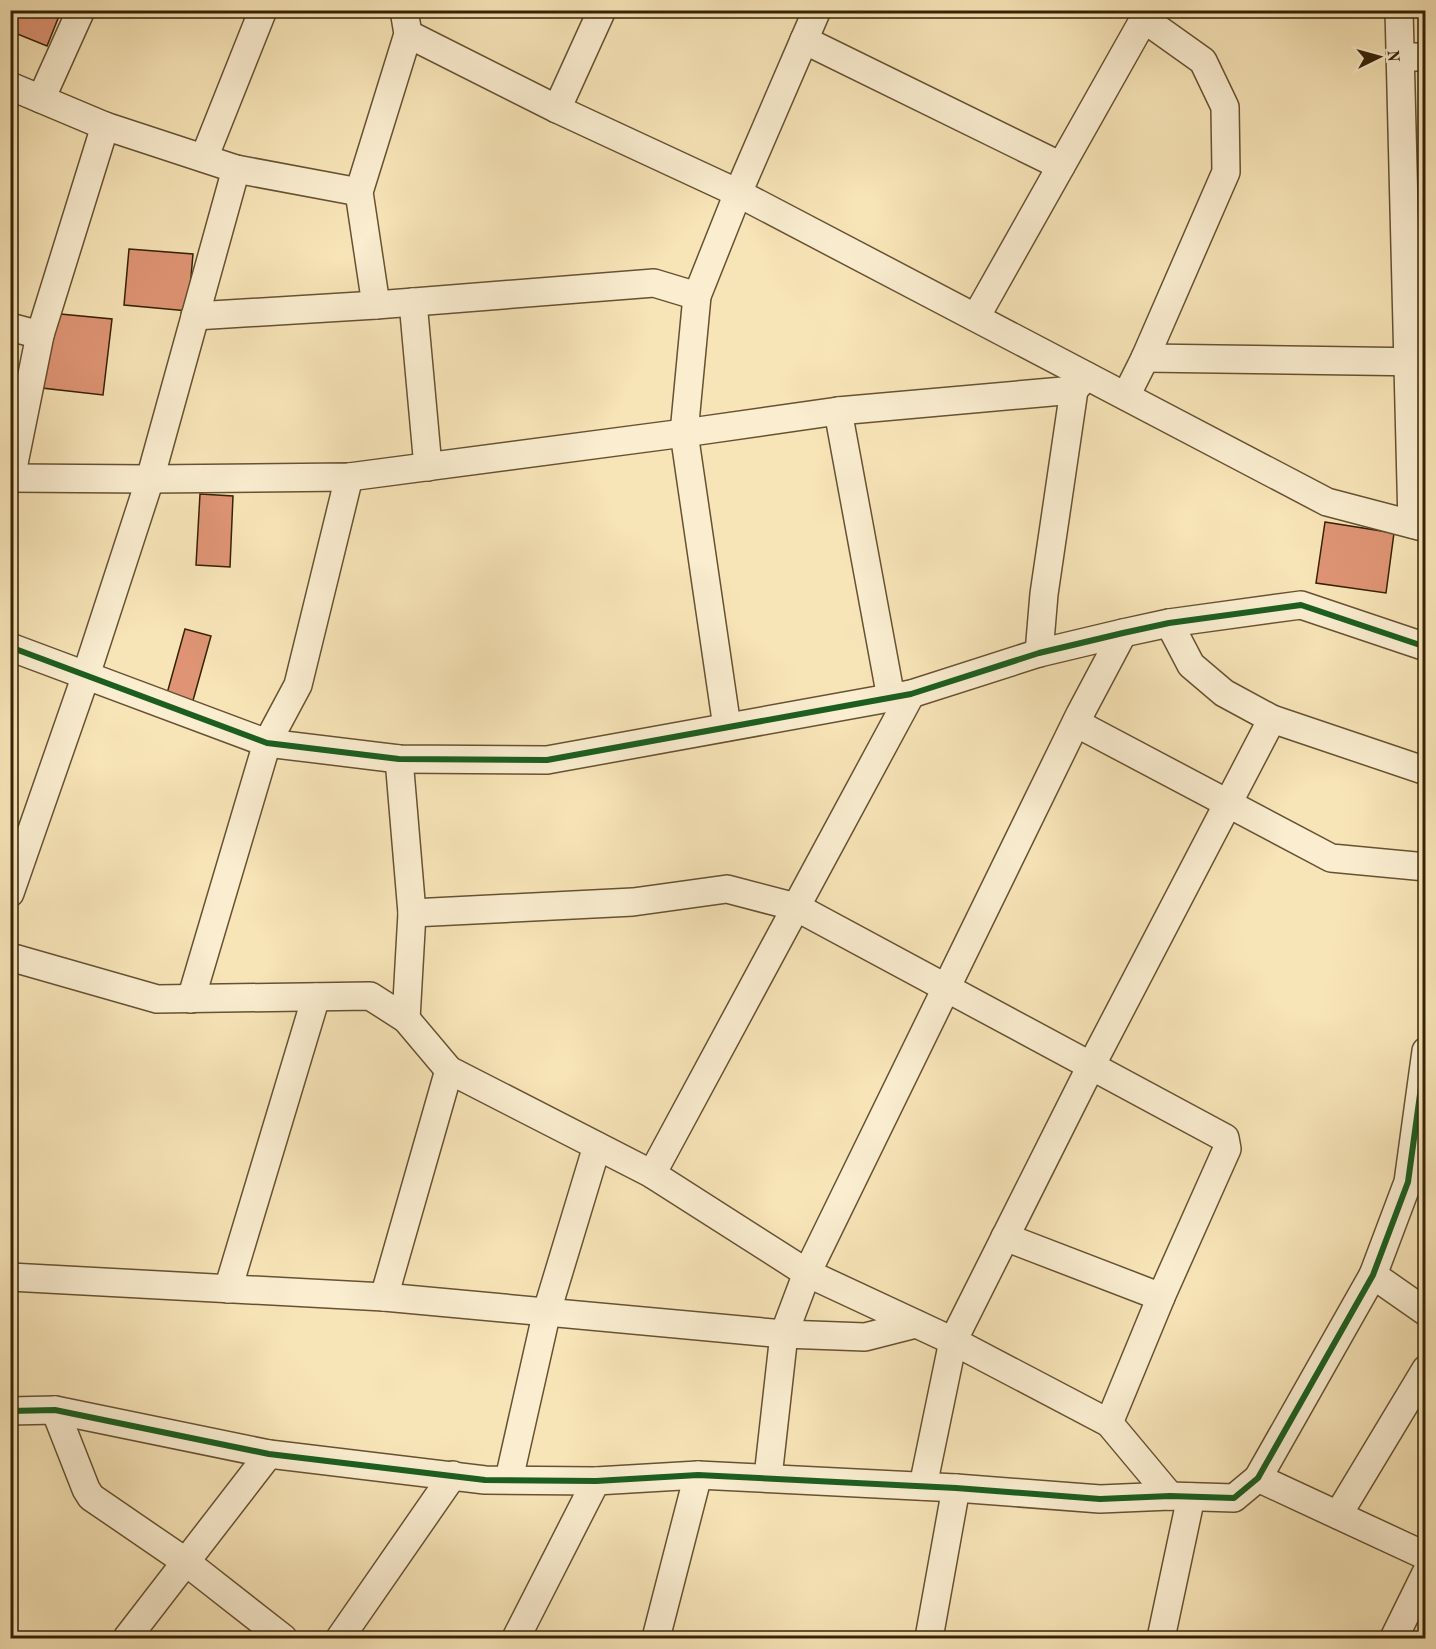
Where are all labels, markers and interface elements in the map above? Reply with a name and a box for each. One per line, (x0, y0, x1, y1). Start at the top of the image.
north arrow (1349, 27, 1409, 87)
text: N (1383, 49, 1401, 63)

